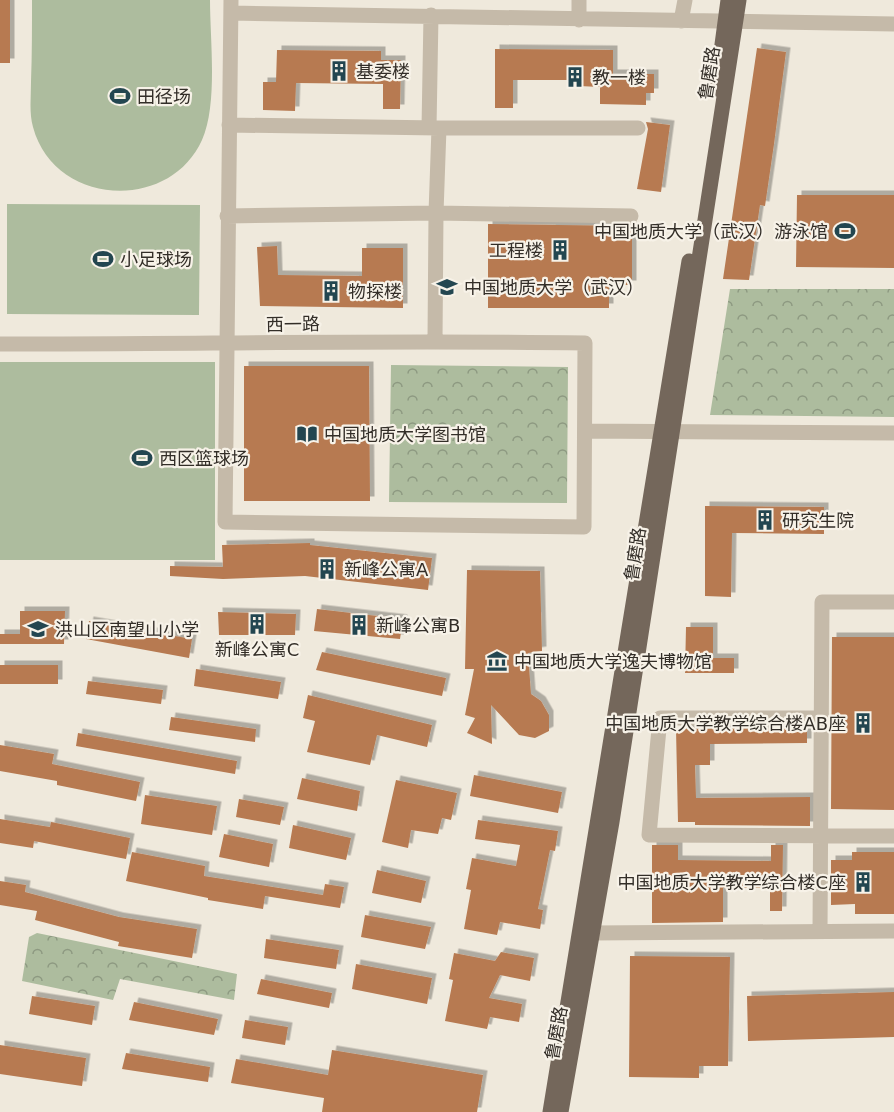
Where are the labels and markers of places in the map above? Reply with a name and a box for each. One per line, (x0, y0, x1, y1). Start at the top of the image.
building icon: 基委楼 (327, 59, 351, 83)
place label: 基委楼 (356, 61, 410, 82)
building icon: 教一楼 (563, 65, 587, 89)
place label: 教一楼 (592, 67, 646, 88)
sports icon: 田径场 (108, 84, 132, 108)
place label: 田径场 (137, 86, 191, 107)
sports icon: 中国地质大学（武汉）游泳馆 (833, 219, 857, 243)
place label: 中国地质大学（武汉）游泳馆 (594, 221, 828, 242)
building icon: 工程楼 (548, 238, 572, 262)
place label: 工程楼 (489, 240, 543, 261)
sports icon: 小足球场 (91, 247, 115, 271)
place label: 小足球场 (120, 249, 192, 270)
school or university icon: 中国地质大学（武汉） (435, 275, 459, 299)
place label: 中国地质大学（武汉） (464, 277, 644, 298)
building icon: 物探楼 (319, 279, 343, 303)
place label: 物探楼 (348, 281, 402, 302)
library icon: 中国地质大学图书馆 (295, 422, 319, 446)
place label: 中国地质大学图书馆 (324, 424, 486, 445)
sports icon: 西区篮球场 (130, 446, 154, 470)
place label: 西区篮球场 (159, 448, 249, 469)
building icon: 研究生院 (753, 508, 777, 532)
place label: 研究生院 (782, 510, 854, 531)
building icon: 新峰公寓A (315, 557, 339, 581)
place label: 新峰公寓A (344, 559, 429, 580)
building icon: 新峰公寓C (245, 612, 269, 636)
building icon: 新峰公寓B (347, 613, 371, 637)
place label: 新峰公寓B (376, 615, 460, 636)
school or university icon: 洪山区南望山小学 (26, 617, 50, 641)
place label: 洪山区南望山小学 (55, 619, 199, 640)
place label: 新峰公寓C (215, 639, 299, 660)
museum icon: 中国地质大学逸夫博物馆 (485, 649, 509, 673)
place label: 中国地质大学逸夫博物馆 (514, 651, 712, 672)
building icon: 中国地质大学教学综合楼AB座 (851, 711, 875, 735)
place label: 中国地质大学教学综合楼AB座 (605, 713, 846, 734)
building icon: 中国地质大学教学综合楼C座 (851, 870, 875, 894)
place label: 中国地质大学教学综合楼C座 (617, 872, 846, 893)

